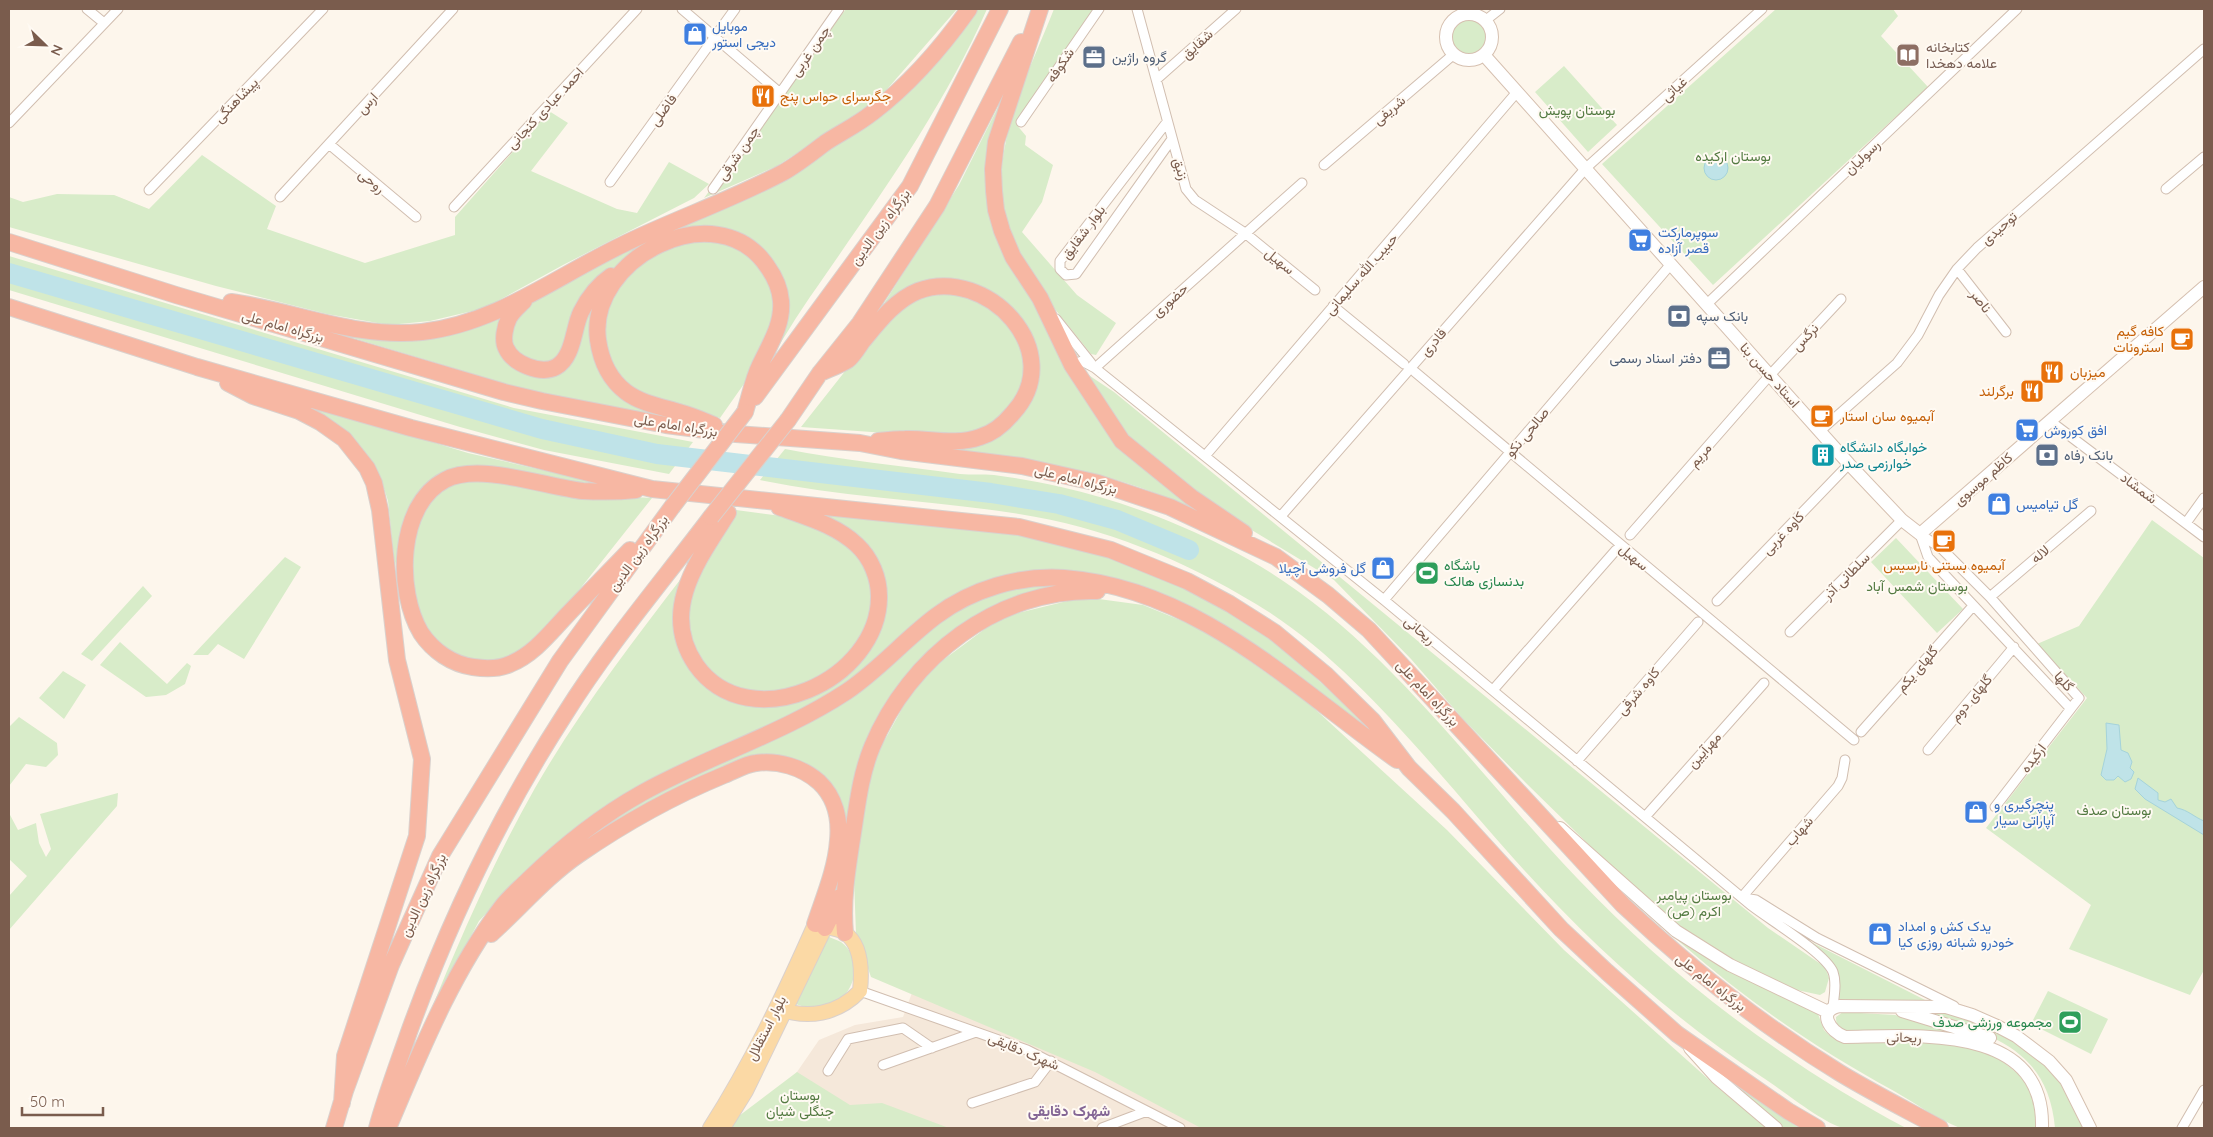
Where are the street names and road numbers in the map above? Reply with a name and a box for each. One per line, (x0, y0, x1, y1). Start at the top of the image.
street label: چمن غربی (786, 22, 835, 81)
street label: شقایق (1177, 25, 1217, 63)
street label: شکوفه (1042, 44, 1078, 86)
street label: احمد عبادی کنجانی (502, 63, 588, 153)
street label: غیاثی (1657, 72, 1691, 106)
street label: پیشاهنگی (210, 73, 263, 127)
street label: ارس (352, 88, 382, 118)
street label: فاضلی (645, 90, 681, 130)
street label: شریفی (1369, 91, 1409, 129)
street label: چمن شرقی (713, 122, 764, 184)
street label: رسولیان (1840, 135, 1884, 178)
street label: زنبق (1169, 156, 1193, 183)
street label: روحی (355, 165, 389, 197)
street label: بزرگراه زین الدین (846, 185, 914, 269)
street label: بلوار شقایق (1057, 201, 1109, 263)
street label: توحیدی (1977, 207, 2021, 249)
street label: حبیب الله سلیمانی (1320, 229, 1402, 319)
street label: سهیل (1262, 244, 1298, 278)
street label: حضوری (1148, 279, 1192, 321)
street label: ناصر (1966, 285, 1996, 316)
street label: بزرگراه امام علی (240, 306, 326, 346)
street label: نرگس (1788, 319, 1822, 355)
street label: قادری (1416, 324, 1450, 360)
street label: استاد حسن بنا (1736, 339, 1804, 411)
street label: صالحی نکو (1501, 403, 1553, 460)
street label: بزرگراه امام علی (633, 410, 719, 440)
street label: مریم (1685, 439, 1715, 471)
street label: کاظم موسوی (1950, 448, 2016, 510)
street label: بزرگراه امام علی (1033, 460, 1119, 498)
street label: شمشاد (2117, 468, 2161, 508)
street label: کاوه غربی (1758, 508, 1808, 558)
street label: بزرگراه زین الدین (604, 511, 672, 595)
street label: سهیل (1616, 540, 1652, 574)
street label: لاله (2027, 541, 2053, 567)
street label: سلطانی آذر (1818, 548, 1874, 604)
street label: ریحانی (1401, 612, 1440, 648)
street label: گلهای یکم (1892, 642, 1942, 696)
street label: بزرگراه امام علی (1393, 656, 1463, 730)
street label: کاوه شرقی (1612, 663, 1664, 719)
street label: گلها (2050, 667, 2078, 695)
street label: گلهای دوم (1946, 671, 1996, 725)
street label: مهرآیین (1683, 728, 1725, 772)
street label: ارکیده (2016, 740, 2050, 776)
street label: شهاب (1781, 812, 1817, 850)
street label: بزرگراه زین الدین (396, 850, 450, 940)
street label: بزرگراه امام علی (1672, 949, 1750, 1015)
street label: بلوار استقلال (742, 992, 791, 1064)
street label: شهرک دقایقی (986, 1028, 1062, 1074)
street label: ریحانی (1886, 1028, 1922, 1046)

